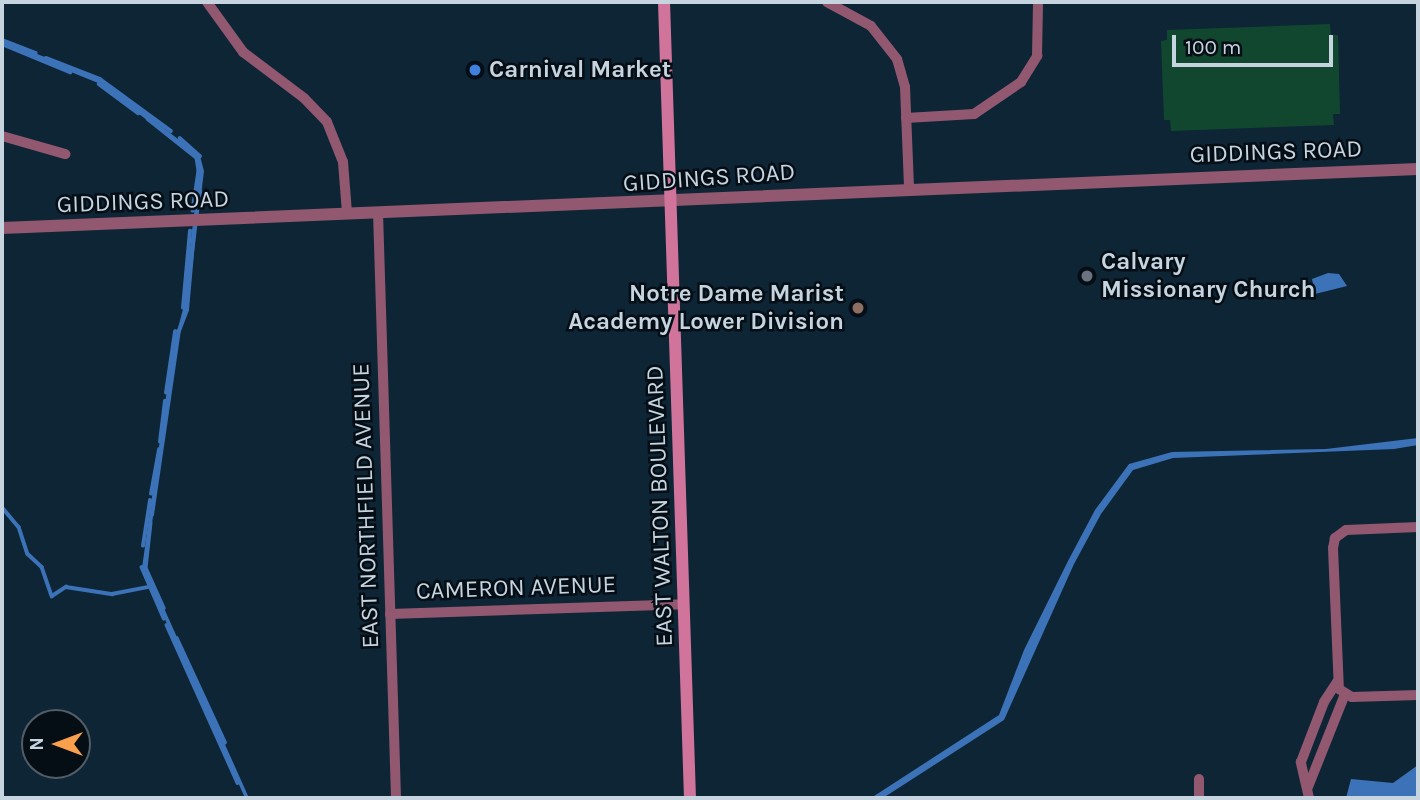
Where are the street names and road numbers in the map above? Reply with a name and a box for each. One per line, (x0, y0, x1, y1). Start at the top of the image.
street label: GIDDINGS ROAD (1189, 135, 1363, 169)
street label: GIDDINGS ROAD (622, 158, 796, 198)
street label: GIDDINGS ROAD (56, 185, 230, 219)
street label: EAST NORTHFIELD AVENUE (347, 363, 385, 649)
street label: EAST WALTON BOULEVARD (641, 365, 679, 647)
street label: CAMERON AVENUE (415, 570, 617, 606)

